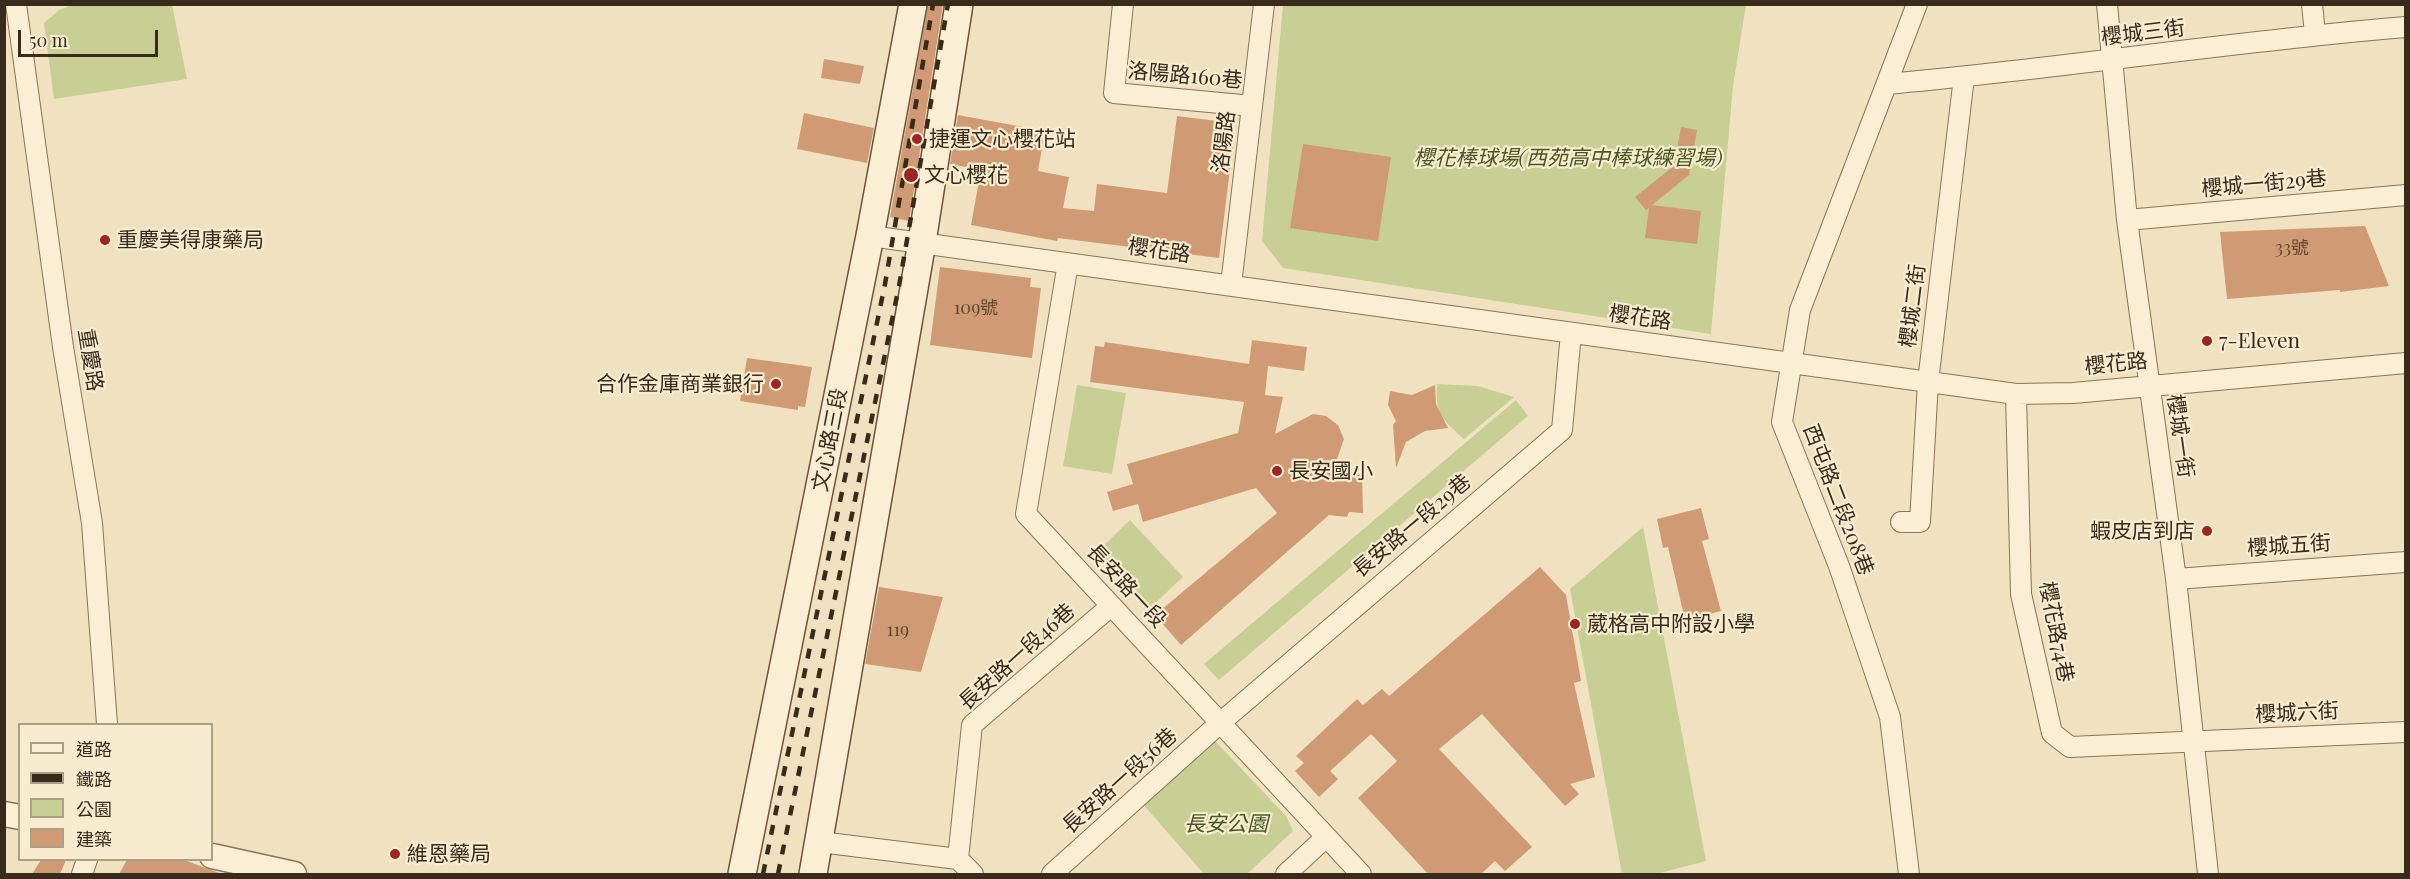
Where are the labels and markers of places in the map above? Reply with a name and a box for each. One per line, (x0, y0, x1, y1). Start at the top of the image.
place label: 捷運文心櫻花站 (929, 126, 1076, 152)
marker: 捷運文心櫻花站 (910, 132, 924, 146)
place label: 文心櫻花 (924, 162, 1008, 188)
marker: 文心櫻花 (902, 166, 920, 184)
place label: 重慶美得康藥局 (117, 227, 264, 253)
marker: 重慶美得康藥局 (98, 233, 112, 247)
place label: 7-Eleven (2219, 328, 2300, 354)
marker: 7-Eleven (2200, 334, 2214, 348)
place label: 合作金庫商業銀行 (596, 371, 764, 397)
marker: 合作金庫商業銀行 (769, 377, 783, 391)
place label: 長安國小 (1289, 458, 1373, 484)
marker: 長安國小 (1270, 464, 1284, 478)
place label: 蝦皮店到店 (2090, 518, 2195, 544)
marker: 蝦皮店到店 (2200, 524, 2214, 538)
place label: 葳格高中附設小學 (1587, 611, 1755, 637)
marker: 葳格高中附設小學 (1568, 617, 1582, 631)
place label: 維恩藥局 (407, 841, 491, 867)
marker: 維恩藥局 (388, 847, 402, 861)

